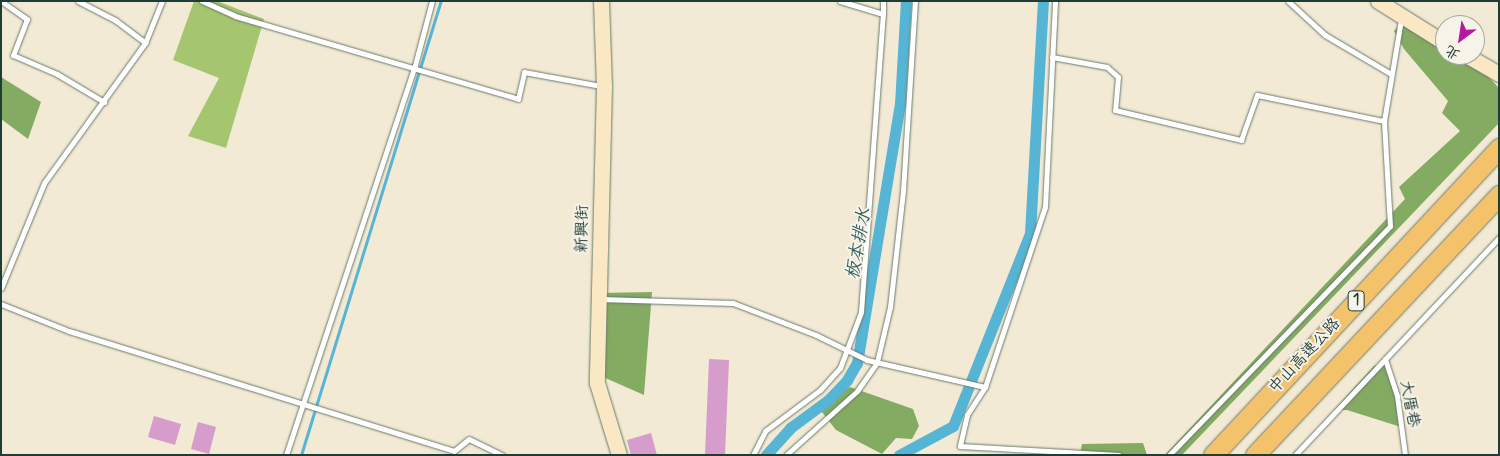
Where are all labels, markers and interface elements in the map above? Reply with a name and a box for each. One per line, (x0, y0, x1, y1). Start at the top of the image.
north arrow (1435, 15, 1485, 65)
text: 北 (1442, 41, 1463, 63)
street label: 新興街 (573, 205, 593, 253)
water label: 板本排水 (842, 207, 876, 281)
road number: 1 (1347, 288, 1365, 314)
street label: 中山高速公路 (1265, 314, 1345, 398)
street label: 大厝巷 (1395, 379, 1423, 429)

